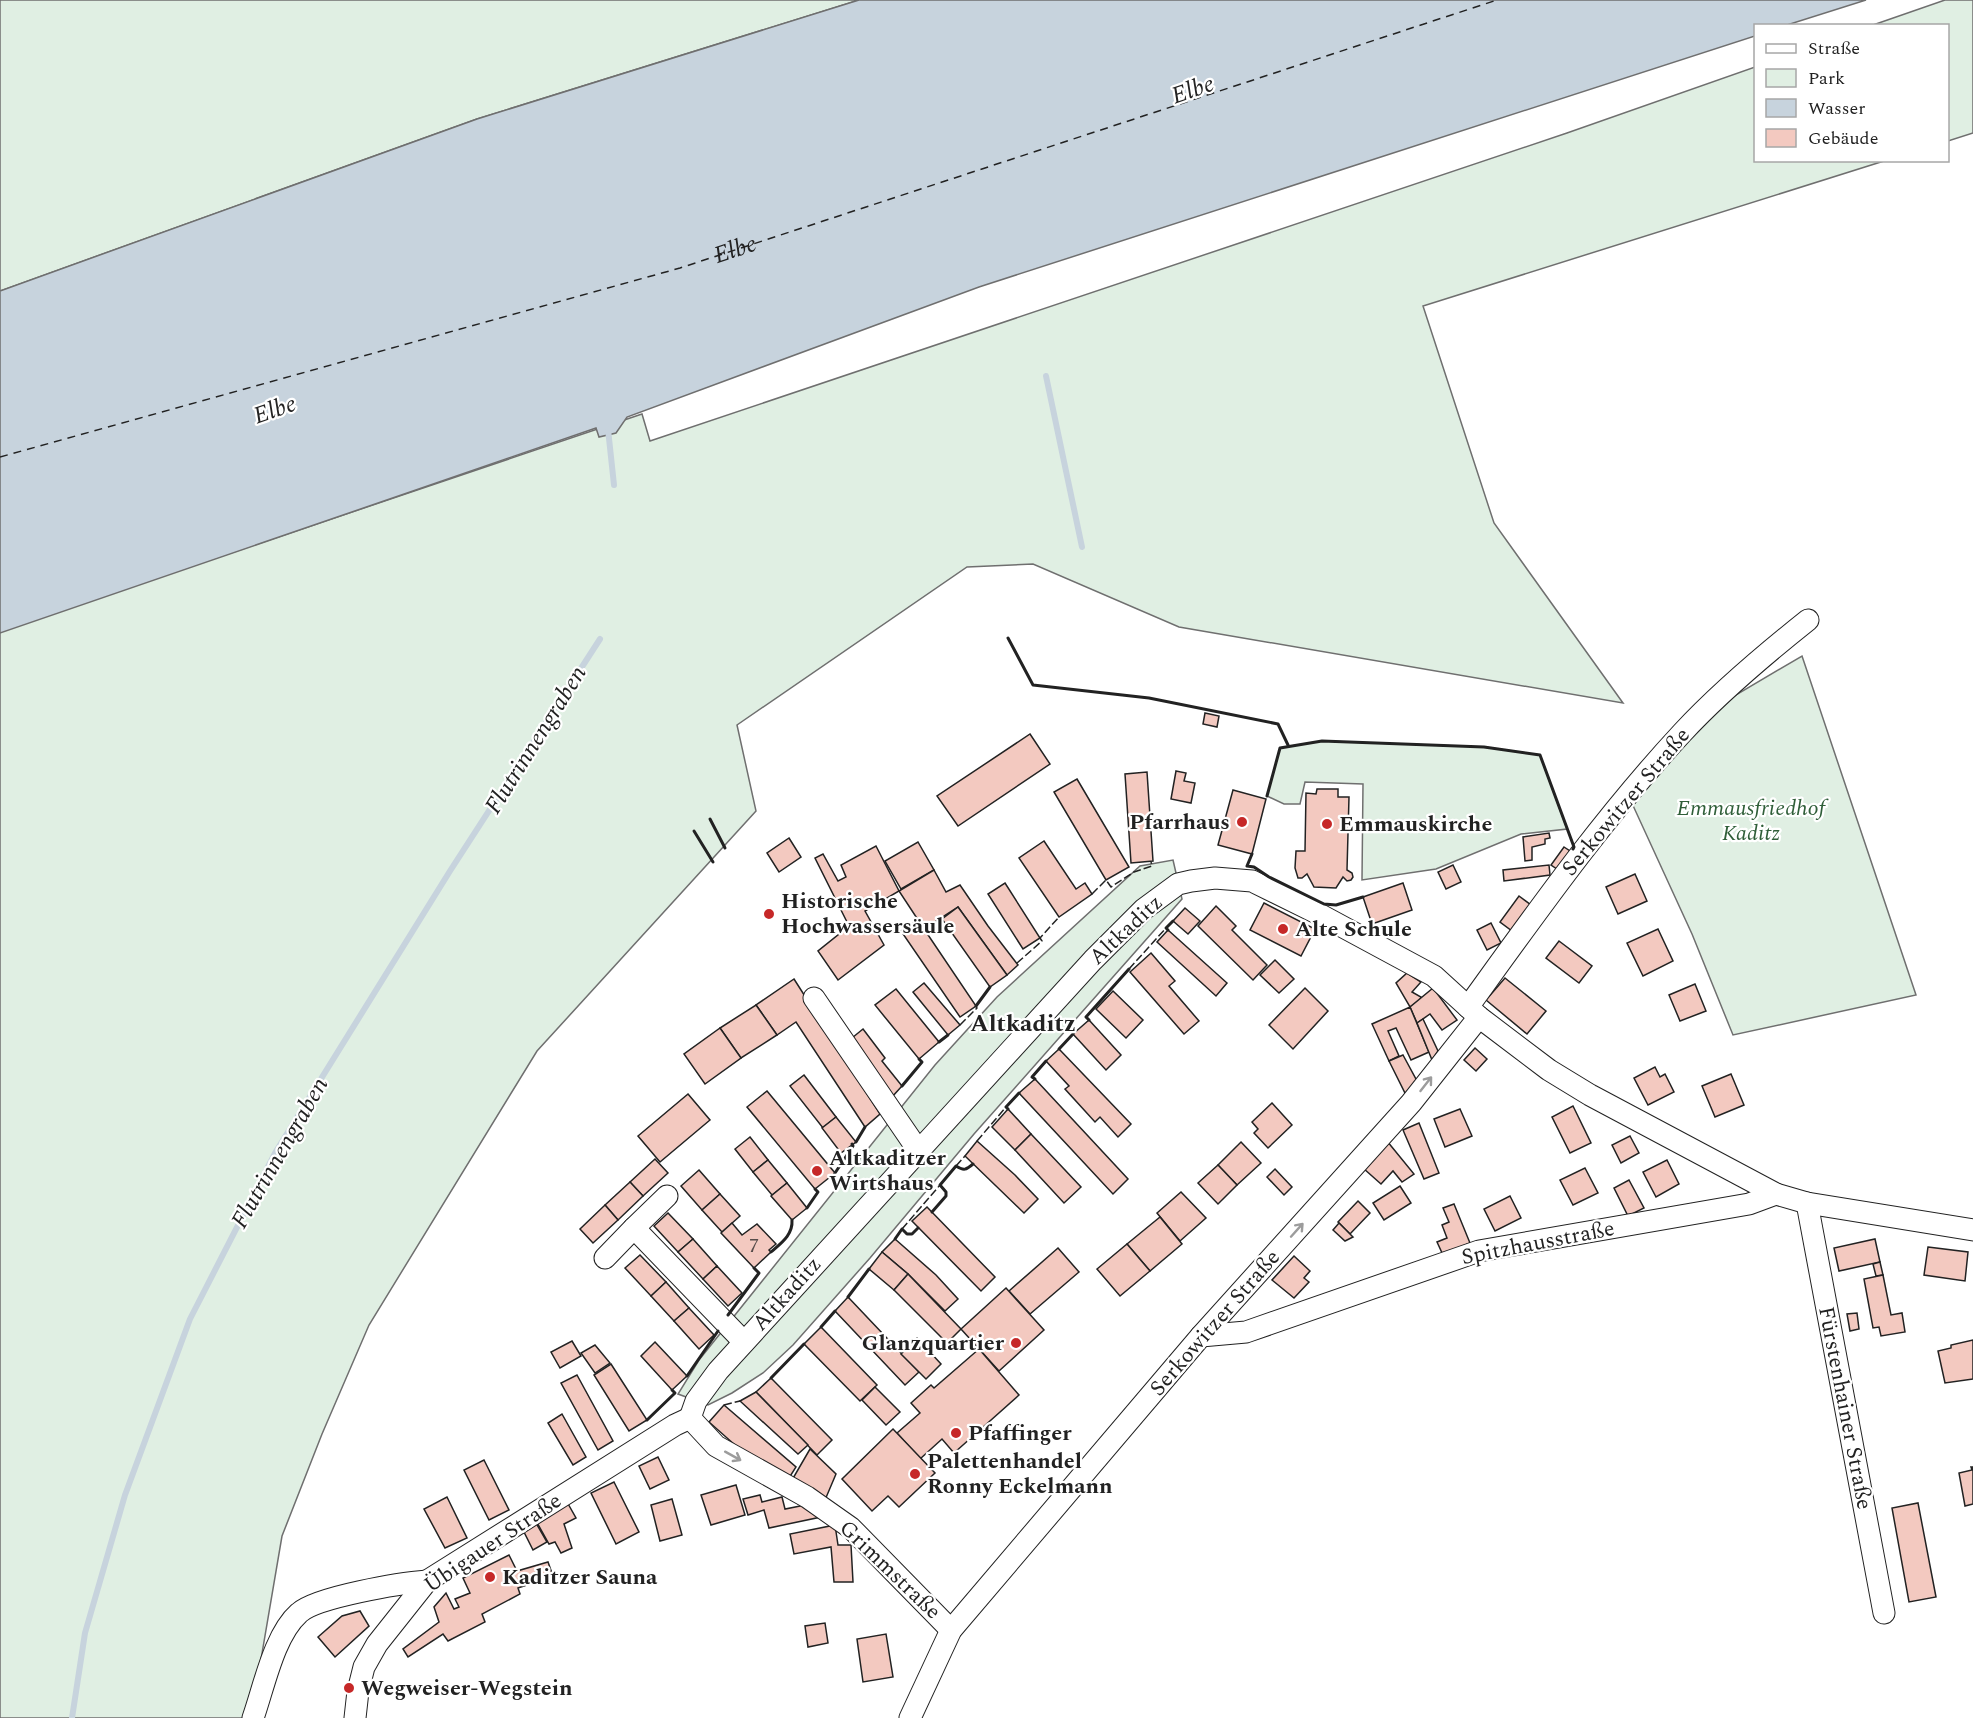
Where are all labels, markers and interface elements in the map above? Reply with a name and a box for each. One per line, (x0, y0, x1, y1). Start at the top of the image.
legend (1754, 24, 1949, 162)
text: Straße (1808, 35, 1860, 62)
text: Park (1808, 65, 1845, 92)
water label: Elbe (1167, 66, 1219, 114)
text: Wasser (1808, 95, 1865, 122)
text: Gebäude (1808, 125, 1878, 152)
water label: Elbe (709, 226, 762, 274)
water label: Elbe (249, 386, 301, 434)
water label: Flutrinnengraben (476, 658, 596, 821)
street label: Serkowitzer Straße (1554, 720, 1698, 884)
park label: Emmausfriedhof Kaditz (1677, 792, 1829, 850)
place label: Pfarrhaus (1129, 806, 1230, 839)
place label: Emmauskirche (1339, 808, 1492, 841)
marker: Pfarrhaus (1235, 815, 1249, 829)
marker: Emmauskirche (1320, 817, 1334, 831)
place label: Historische Hochwassersäule (781, 885, 954, 943)
street label: Altkaditz (1082, 887, 1170, 973)
marker: Historische Hochwassersäule (762, 907, 776, 921)
place label: Alte Schule (1295, 913, 1412, 946)
marker: Alte Schule (1276, 922, 1290, 936)
district label: Altkaditz (970, 1006, 1076, 1042)
water label: Flutrinnengraben (222, 1070, 338, 1235)
one-way arrow (1419, 1077, 1432, 1093)
place label: Altkaditzer Wirtshaus (829, 1142, 947, 1200)
marker: Altkaditzer Wirtshaus (810, 1164, 824, 1178)
street label: Spitzhausstraße (1459, 1212, 1617, 1274)
one-way arrow (1290, 1223, 1304, 1238)
house number: 7 (749, 1231, 759, 1261)
street label: Serkowitzer Straße (1142, 1242, 1288, 1404)
street label: Altkaditz (744, 1249, 830, 1339)
street label: Fürstenhainer Straße (1809, 1304, 1881, 1512)
place label: Glanzquartier (862, 1327, 1005, 1360)
marker: Glanzquartier (1009, 1336, 1023, 1350)
place label: Pfaffinger (968, 1417, 1072, 1450)
marker: Pfaffinger (949, 1426, 963, 1440)
place label: Palettenhandel Ronny Eckelmann (927, 1445, 1113, 1503)
one-way arrow (724, 1450, 741, 1462)
marker: Palettenhandel Ronny Eckelmann (908, 1467, 922, 1481)
street label: Übigauer Straße (418, 1485, 568, 1601)
street label: Grimmstraße (831, 1513, 949, 1627)
place label: Kaditzer Sauna (502, 1561, 658, 1594)
marker: Kaditzer Sauna (483, 1570, 497, 1584)
place label: Wegweiser-Wegstein (361, 1672, 573, 1705)
marker: Wegweiser-Wegstein (342, 1681, 356, 1695)

